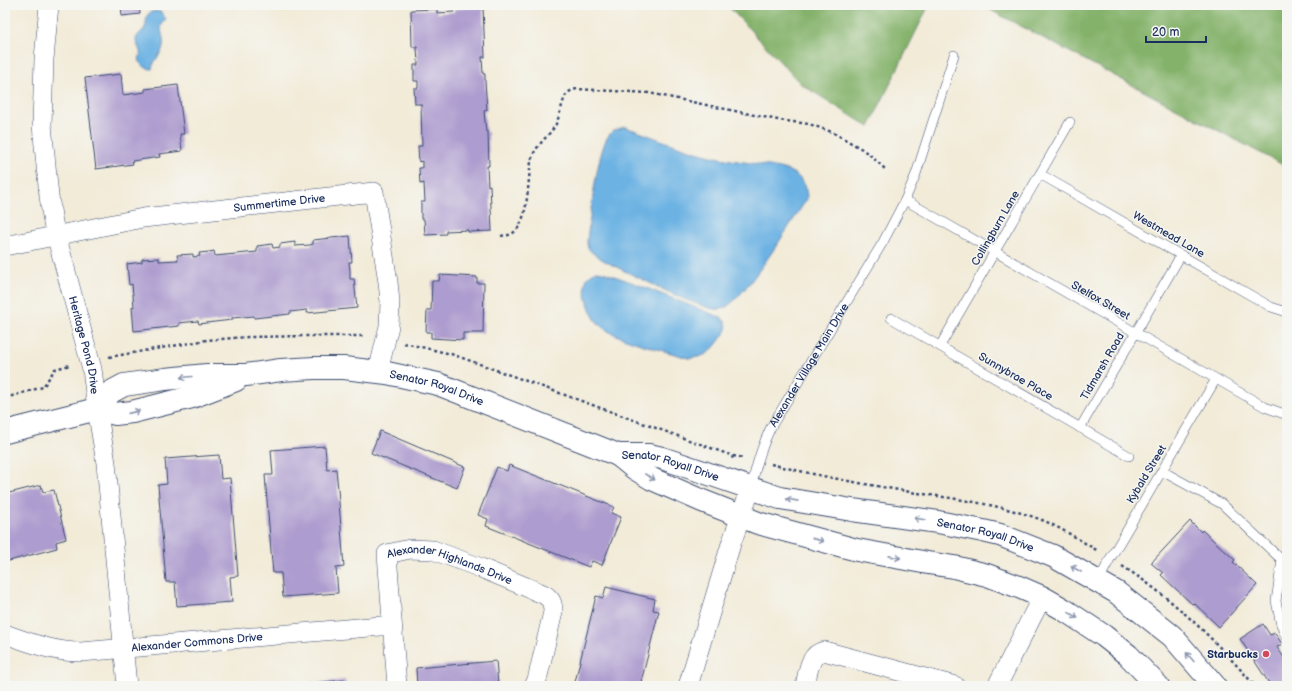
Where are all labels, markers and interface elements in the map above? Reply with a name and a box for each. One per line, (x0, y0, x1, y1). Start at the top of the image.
scale bar (1146, 18, 1206, 44)
text: 20 m (1152, 25, 1179, 40)
street label: Collingburn Lane (969, 188, 1022, 268)
street label: Summertime Drive (233, 191, 326, 215)
street label: Westmead Lane (1131, 209, 1207, 261)
street label: Stelfox Street (1069, 278, 1133, 323)
street label: Heritage Pond Drive (66, 295, 101, 395)
street label: Alexander Village Main Drive (767, 301, 852, 429)
street label: Tidmarsh Road (1078, 330, 1127, 402)
street label: Sunnybrae Place (976, 350, 1056, 403)
street label: Senator Royal Drive (388, 368, 486, 409)
one-way arrow (180, 373, 193, 380)
one-way arrow (128, 407, 141, 415)
street label: Kybald Street (1124, 442, 1169, 506)
street label: Senator Royall Drive (622, 449, 721, 484)
one-way arrow (644, 474, 656, 482)
one-way arrow (786, 496, 799, 504)
one-way arrow (914, 516, 927, 523)
street label: Senator Royall Drive (936, 516, 1036, 555)
one-way arrow (811, 537, 824, 544)
street label: Alexander Highlands Drive (386, 542, 515, 588)
one-way arrow (888, 553, 901, 561)
one-way arrow (1070, 565, 1082, 573)
one-way arrow (1067, 611, 1078, 619)
street label: Alexander Commons Drive (131, 630, 264, 655)
place label: Starbucks (1207, 648, 1259, 661)
marker: Starbucks (1261, 649, 1271, 659)
one-way arrow (1185, 651, 1194, 662)

